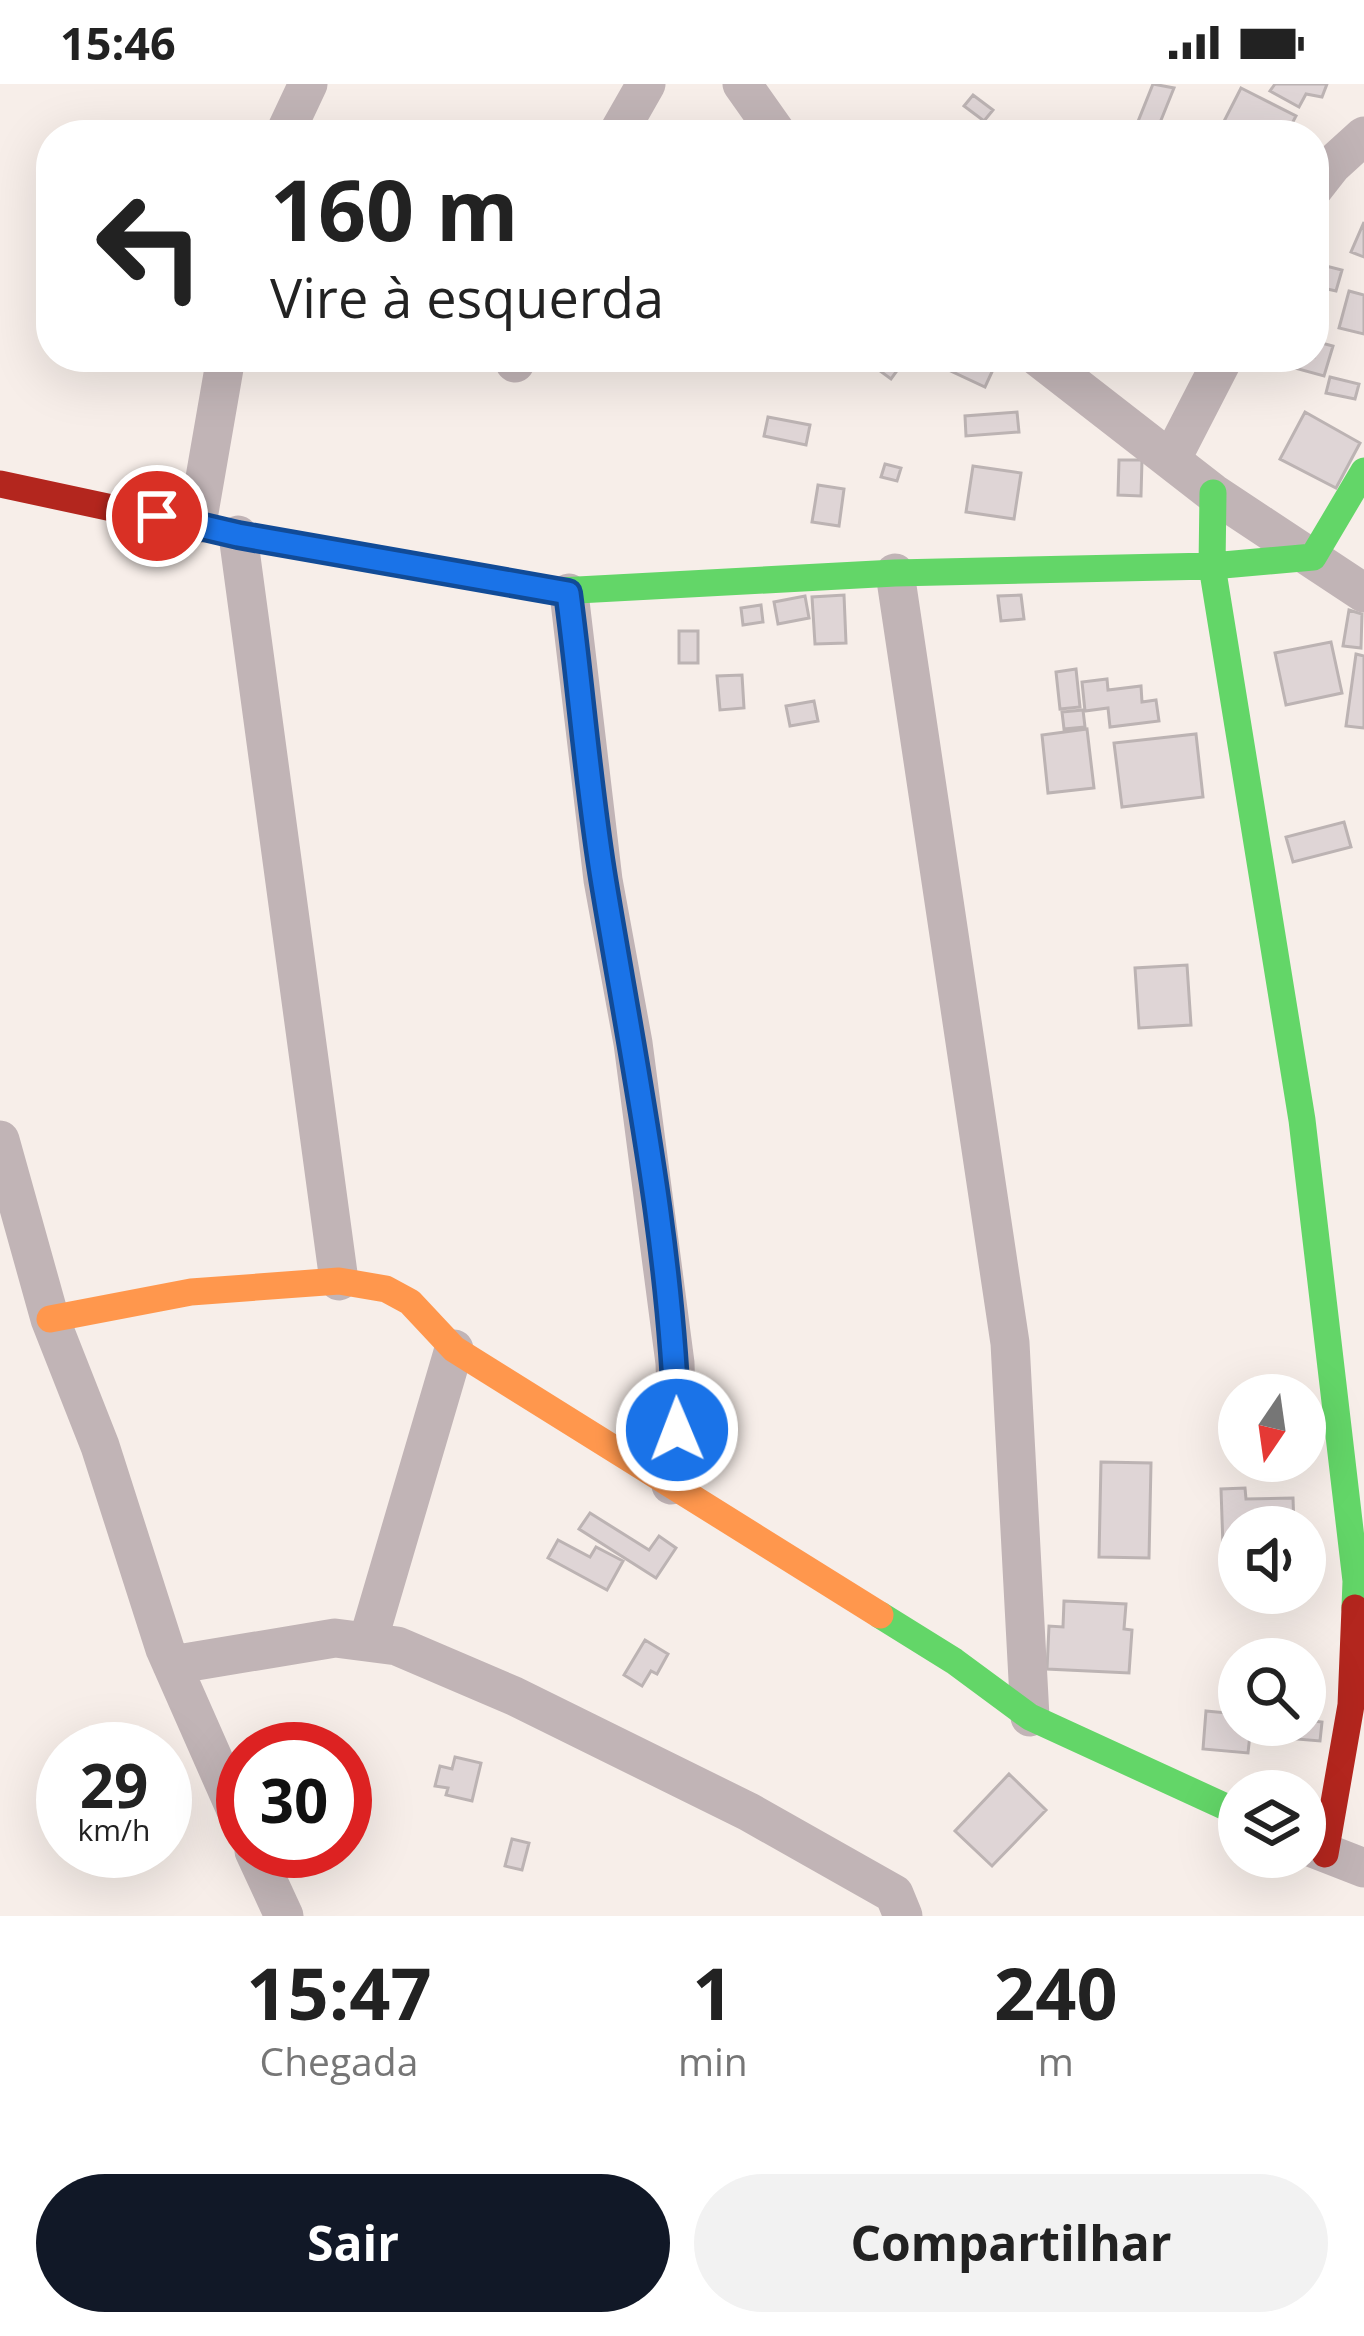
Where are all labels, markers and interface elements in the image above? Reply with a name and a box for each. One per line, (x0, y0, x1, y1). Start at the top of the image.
text: 15:46 (60, 12, 176, 73)
text: 160 m (270, 151, 518, 266)
icon: left (72, 168, 228, 324)
text: Vire à esquerda (270, 260, 664, 334)
pin (106, 465, 208, 567)
icon: arrive (124, 483, 190, 549)
position arrow (614, 1367, 740, 1493)
north arrow (1218, 1374, 1326, 1482)
map controls (1218, 1374, 1326, 1878)
button: sound (1218, 1506, 1326, 1614)
button: search (1218, 1638, 1326, 1746)
speed limit sign: 30 (216, 1722, 372, 1878)
text: 29 (80, 1744, 148, 1826)
button: layers (1218, 1770, 1326, 1878)
text: km/h (78, 1809, 150, 1850)
text: 15:47 (246, 1943, 432, 2041)
text: 1 (692, 1943, 733, 2041)
text: 240 (994, 1943, 1118, 2041)
text: Chegada (260, 2034, 418, 2087)
text: min (678, 2034, 748, 2087)
text: m (1038, 2034, 1074, 2087)
button: Sair (36, 2174, 670, 2312)
button: Compartilhar (694, 2174, 1328, 2312)

